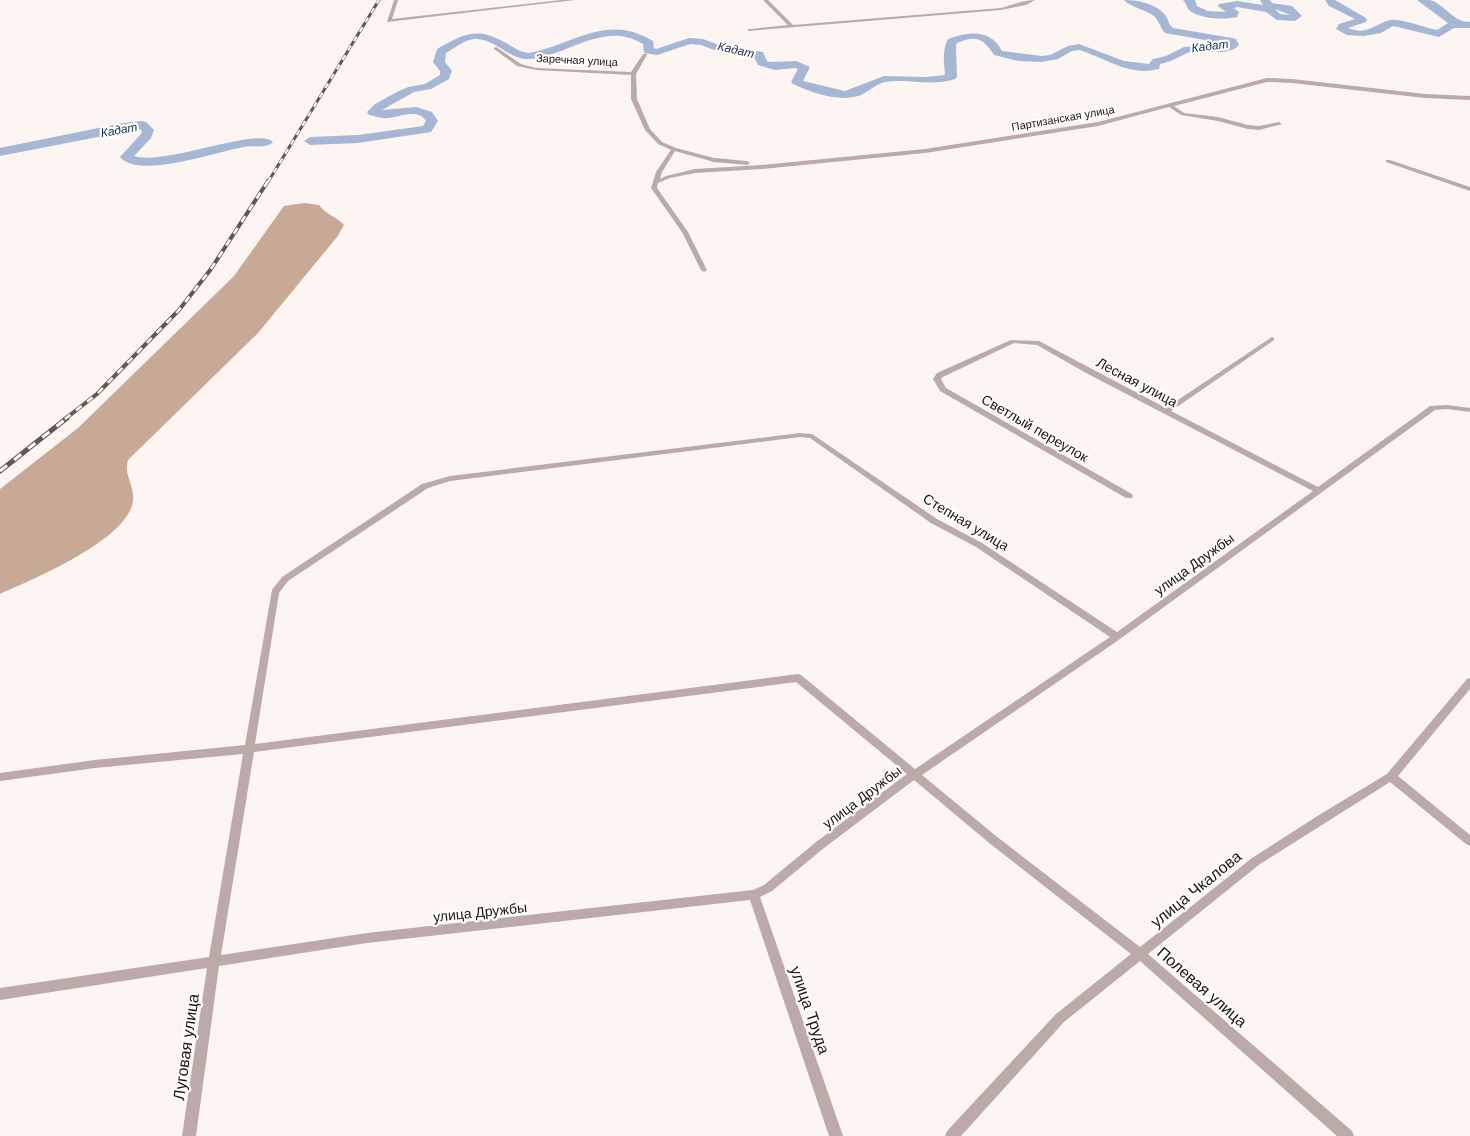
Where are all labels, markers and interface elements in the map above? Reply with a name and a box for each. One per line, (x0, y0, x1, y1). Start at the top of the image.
water label: Кадат (1191, 37, 1229, 55)
water label: Кадат (716, 39, 756, 61)
street label: Заречная улица (536, 52, 619, 68)
street label: Партизанская улица (1011, 103, 1116, 133)
water label: Кадат (100, 120, 138, 140)
street label: Лесная улица (1094, 354, 1180, 410)
street label: Светлый переулок (979, 391, 1092, 465)
street label: Степная улица (920, 490, 1012, 554)
street label: улица Дружбы (1151, 530, 1237, 598)
street label: улица Дружбы (820, 762, 904, 832)
street label: улица Чкалова (1148, 847, 1245, 931)
street label: улица Дружбы (432, 899, 528, 925)
street label: Полевая улица (1154, 944, 1250, 1030)
street label: улица Труда (787, 964, 833, 1056)
street label: Луговая улица (170, 993, 202, 1101)

